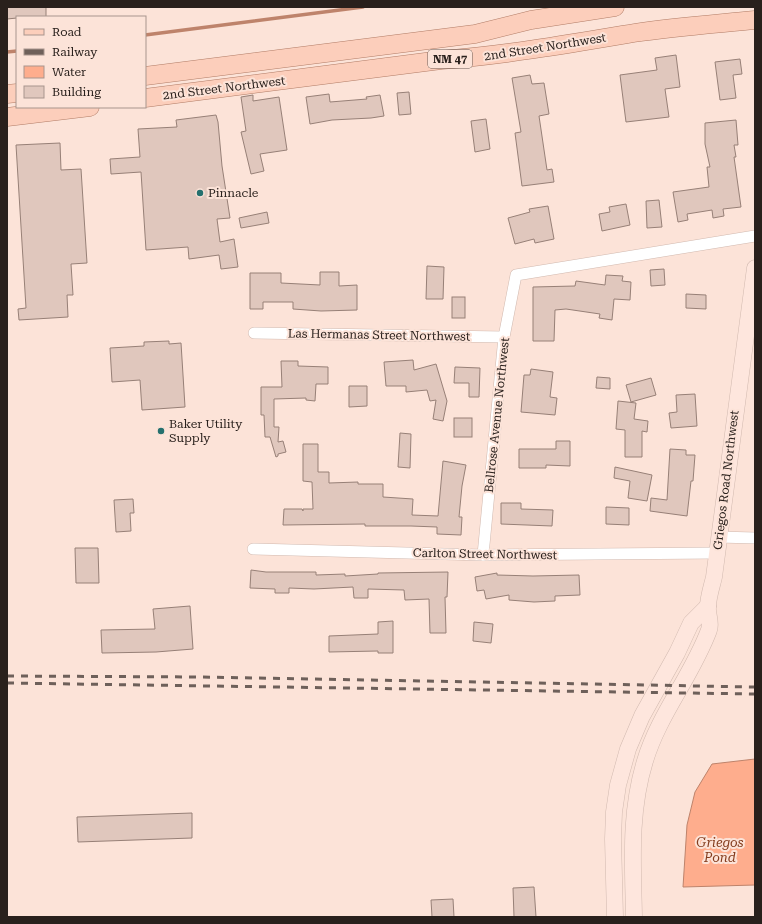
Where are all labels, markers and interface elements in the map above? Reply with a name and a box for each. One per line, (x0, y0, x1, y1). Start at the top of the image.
legend (16, 16, 146, 108)
text: Road (52, 25, 82, 39)
street label: 2nd Street Northwest (483, 30, 607, 64)
text: Railway (52, 45, 98, 59)
road number: NM 47 (428, 50, 472, 68)
text: Water (52, 65, 86, 79)
street label: 2nd Street Northwest (162, 73, 286, 102)
text: Building (52, 85, 101, 99)
place label: Pinnacle (208, 186, 259, 200)
marker: Pinnacle (195, 188, 205, 198)
street label: Las Hermanas Street Northwest (288, 326, 471, 344)
street label: Bellrose Avenue Northwest (482, 336, 512, 493)
street label: Griegos Road Northwest (711, 409, 742, 551)
place label: Baker Utility Supply (169, 417, 243, 445)
marker: Baker Utility Supply (156, 426, 166, 436)
street label: Carlton Street Northwest (413, 546, 558, 562)
water label: Griegos Pond (696, 835, 744, 865)

